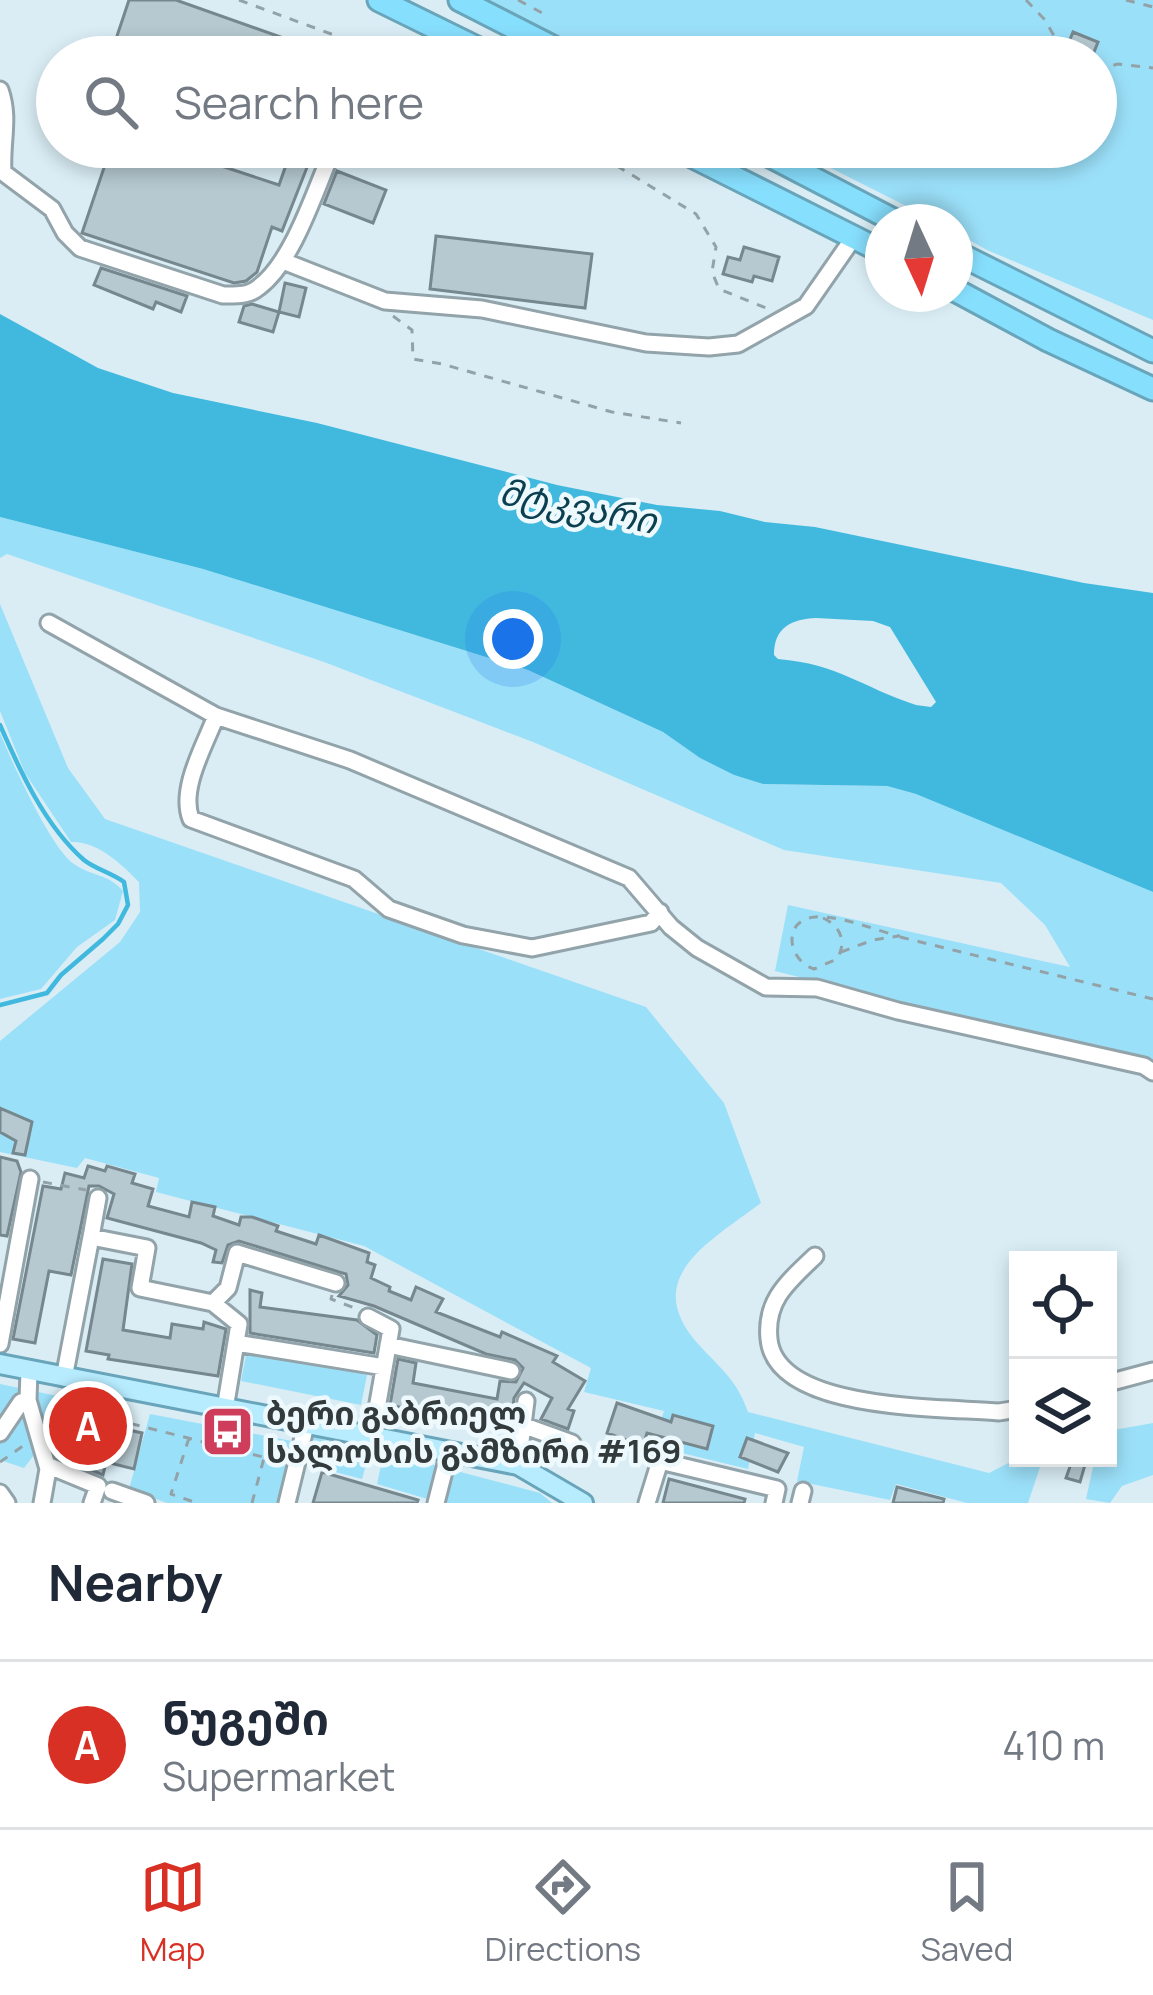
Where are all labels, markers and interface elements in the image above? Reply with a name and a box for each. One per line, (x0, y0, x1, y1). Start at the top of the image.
search box (36, 36, 1117, 168)
icon: search (78, 69, 144, 135)
text: Search here (174, 71, 424, 133)
north arrow (865, 204, 973, 312)
water label: მტკვარი (495, 466, 662, 545)
your location (483, 609, 543, 669)
map controls (1009, 1251, 1117, 1467)
button: locate (1009, 1251, 1117, 1359)
button: layers (1009, 1359, 1117, 1467)
pin: A (49, 1381, 127, 1471)
place label: ბერი გაბრიელ სალოსის გამზირი #169 (266, 1390, 682, 1473)
bus stop icon: ბერი გაბრიელ სალოსის გამზირი #169 (199, 1404, 255, 1460)
text: Nearby (48, 1547, 223, 1616)
text: ნუგეში (162, 1687, 329, 1749)
text: A (74, 1718, 100, 1772)
text: 410 m (1002, 1718, 1105, 1772)
text: Supermarket (162, 1749, 395, 1803)
tab: Map (140, 1854, 206, 1971)
tab: Directions (485, 1854, 641, 1971)
tab: Saved (920, 1854, 1013, 1971)

